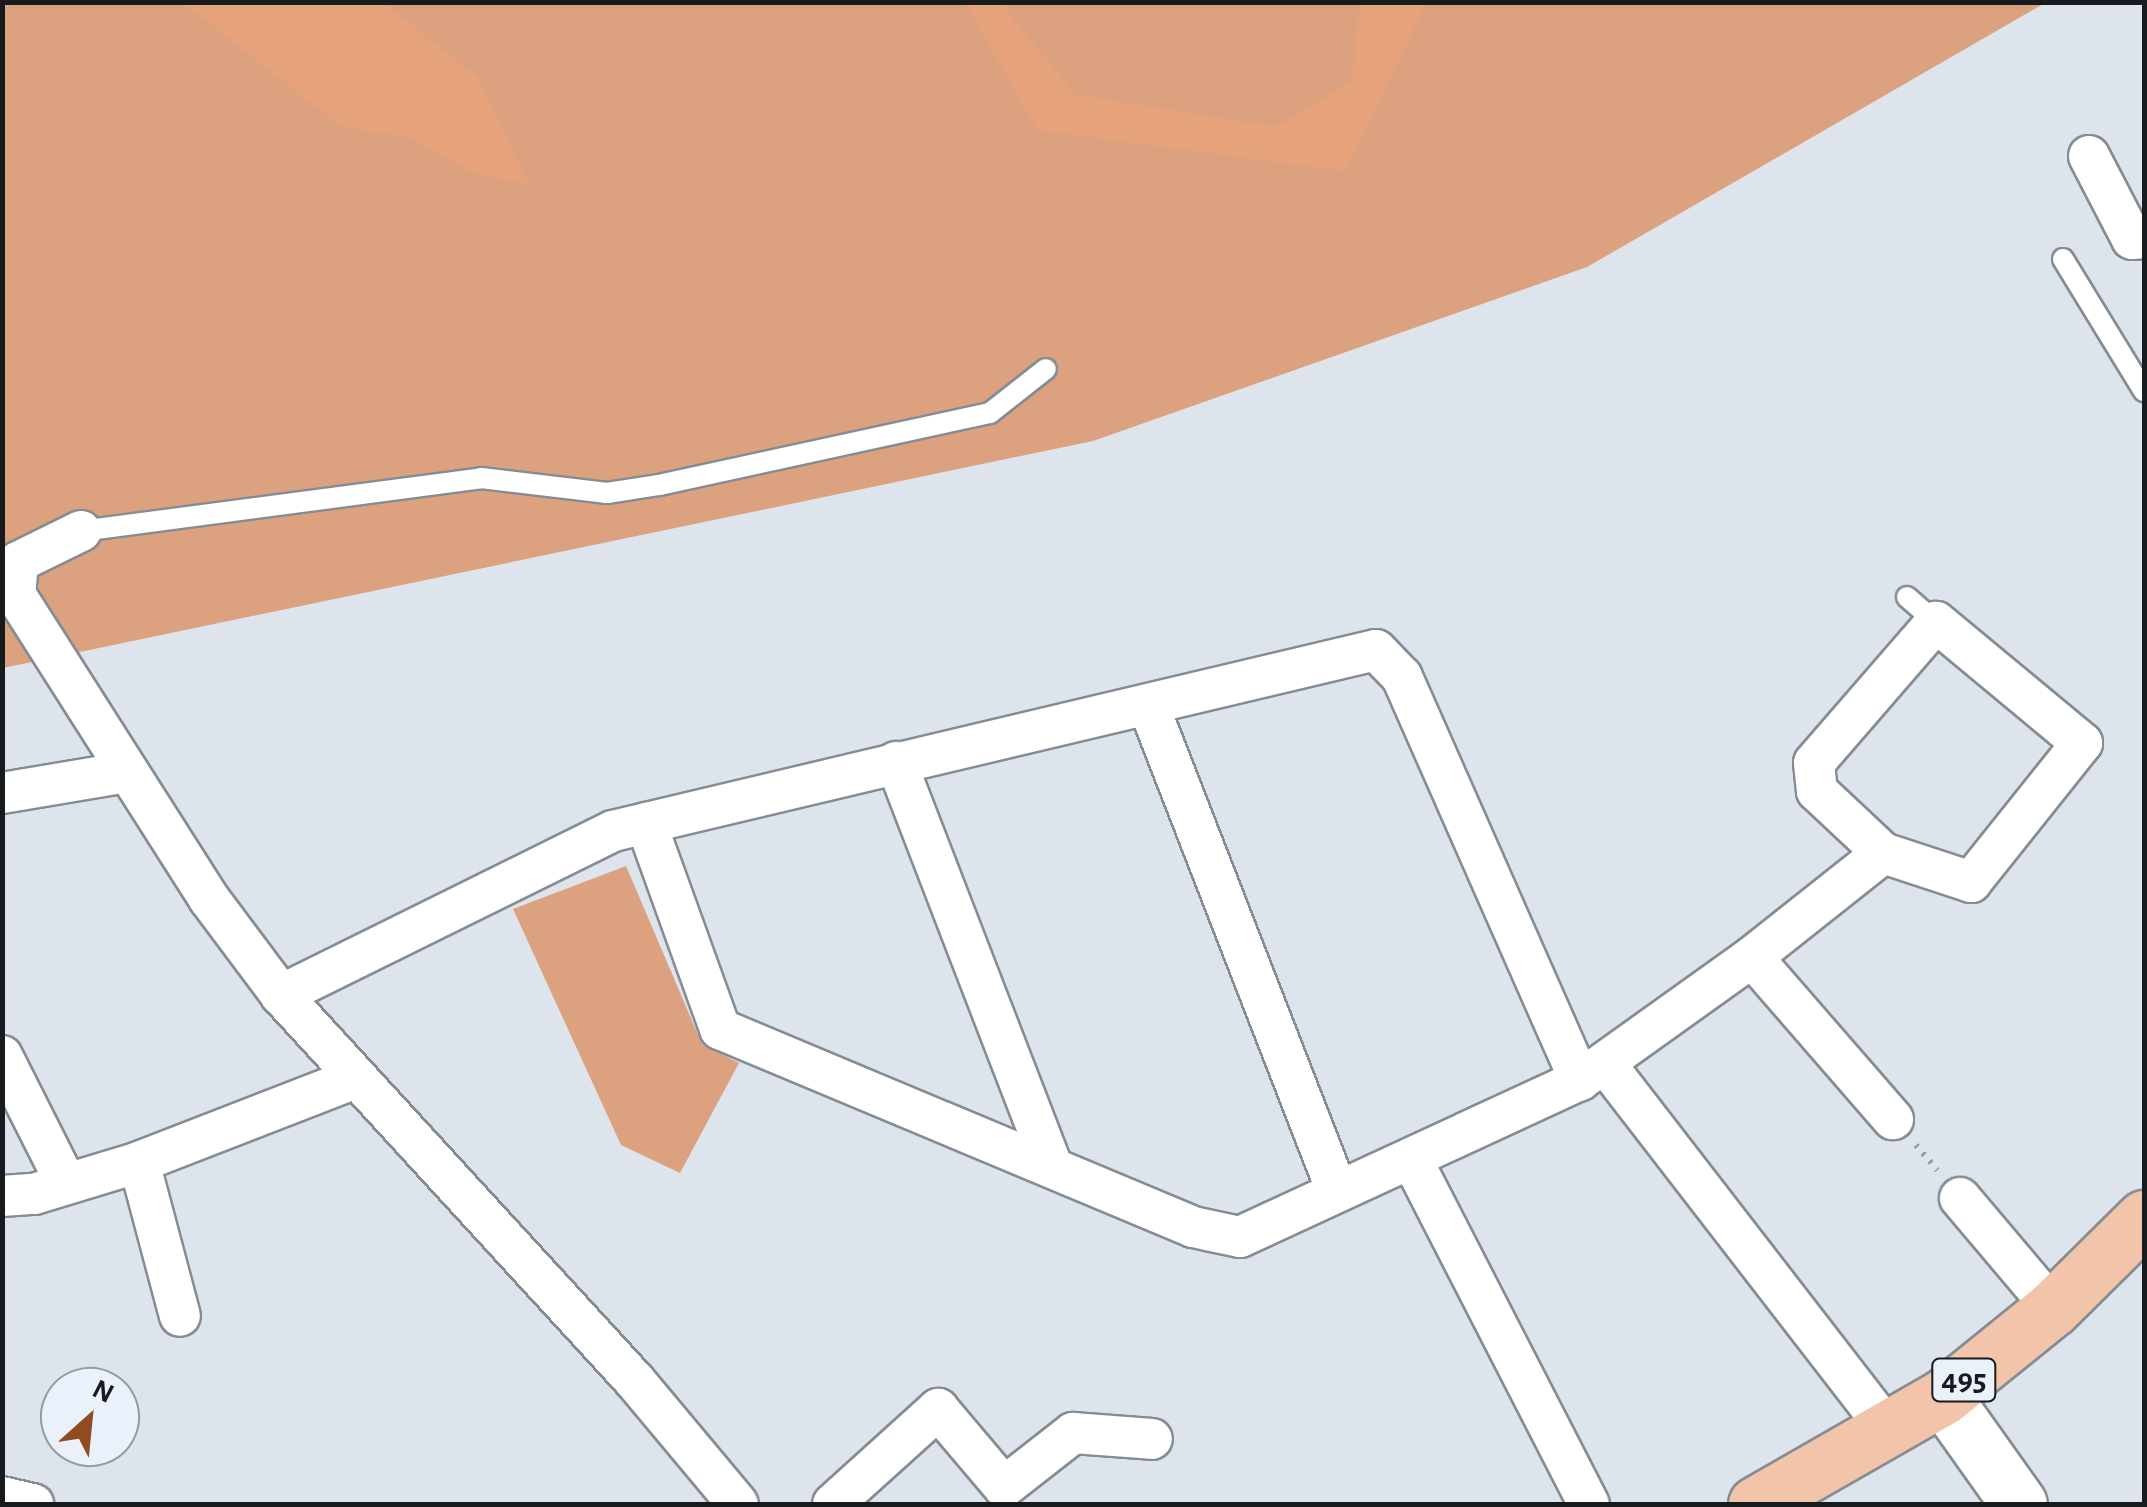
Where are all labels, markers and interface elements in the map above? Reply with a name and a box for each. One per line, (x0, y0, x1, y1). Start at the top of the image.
road number: 495 (1929, 1353, 1999, 1407)
north arrow (40, 1367, 140, 1467)
text: N (88, 1375, 118, 1409)

